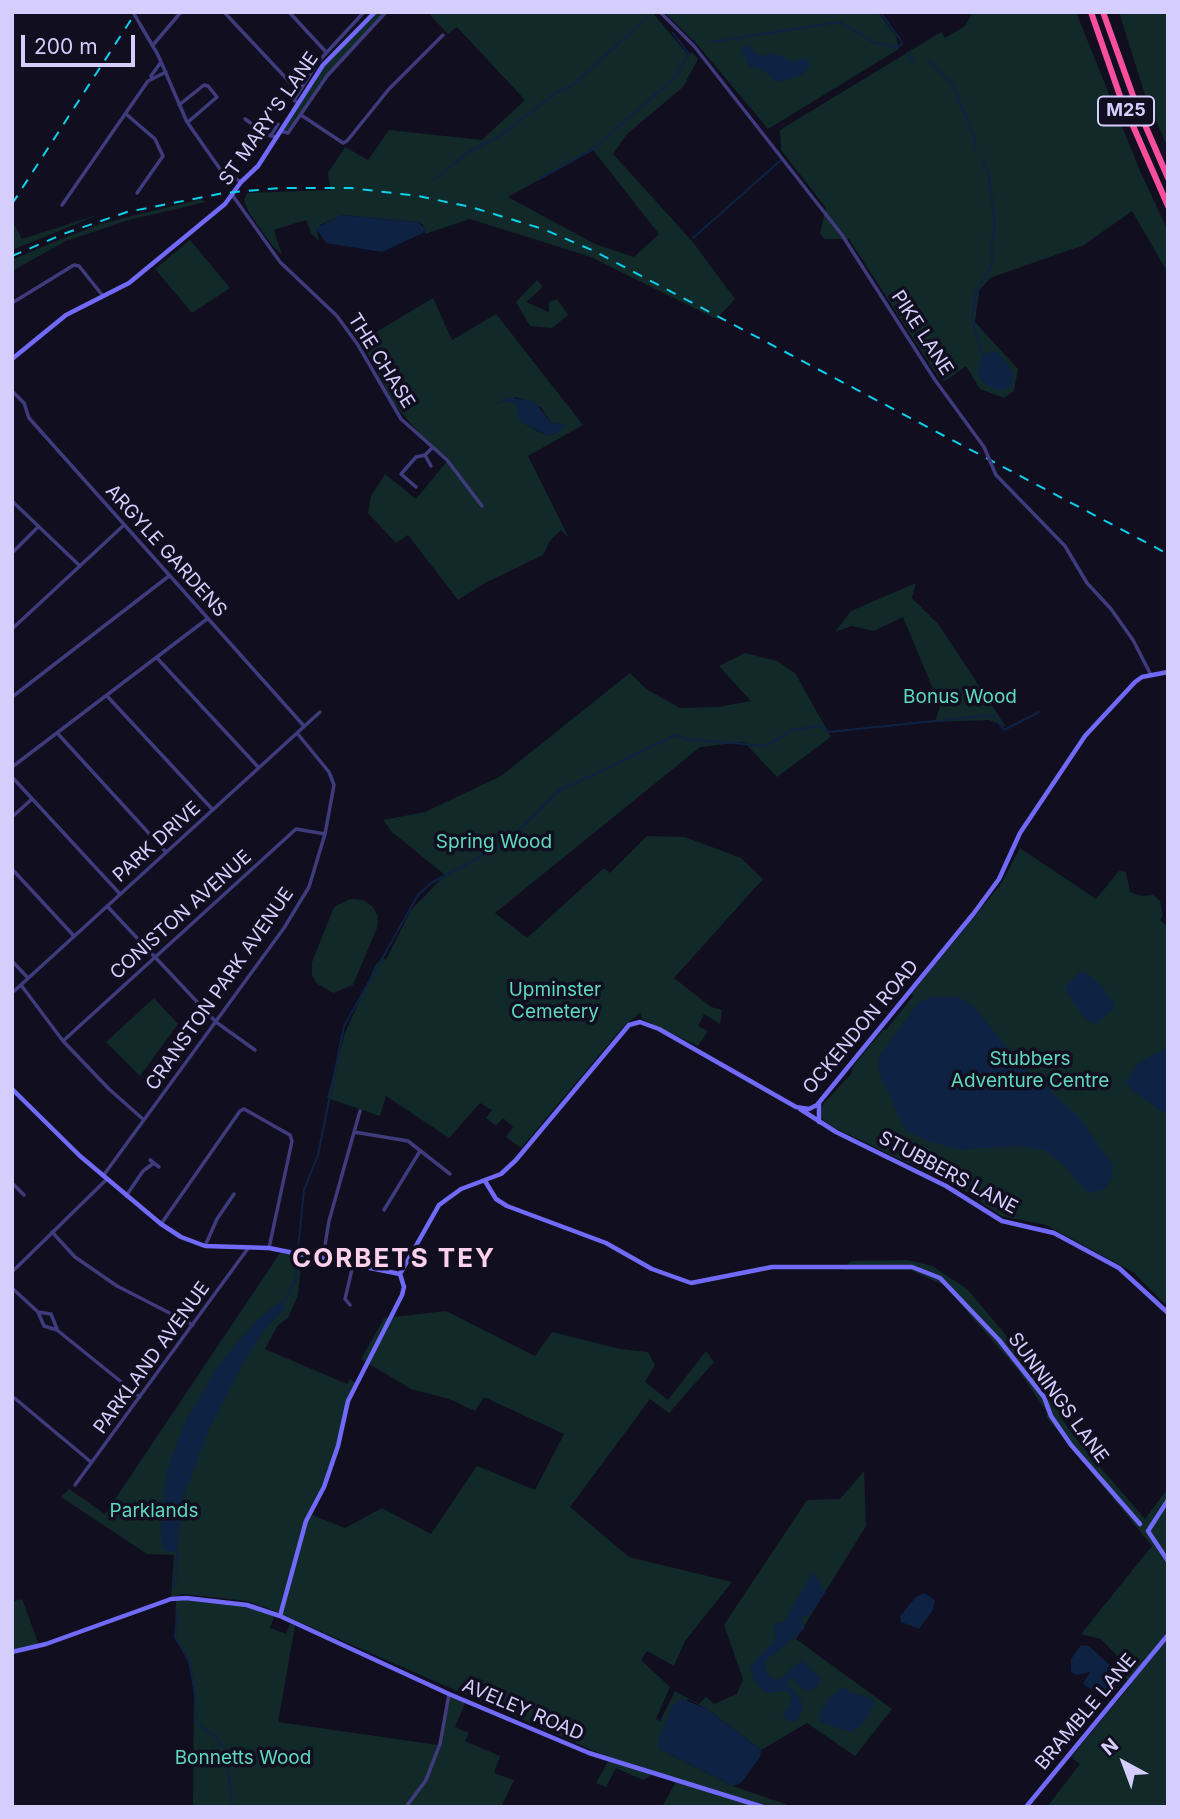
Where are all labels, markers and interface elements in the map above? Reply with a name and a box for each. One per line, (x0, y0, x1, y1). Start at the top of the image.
scale bar (24, 21, 138, 65)
text: 200 m (34, 34, 98, 59)
street label: ST MARY'S LANE (214, 48, 324, 190)
road number: M25 (1098, 96, 1154, 126)
street label: PIKE LANE (886, 286, 958, 380)
street label: THE CHASE (343, 309, 419, 413)
street label: ARGYLE GARDENS (101, 480, 231, 622)
park label: Bonus Wood (903, 686, 1017, 708)
street label: PARK DRIVE (109, 797, 205, 887)
park label: Spring Wood (436, 831, 552, 853)
street label: CONISTON AVENUE (106, 846, 256, 984)
street label: CRANSTON PARK AVENUE (141, 883, 299, 1095)
street label: OCKENDON ROAD (798, 955, 924, 1099)
park label: Upminster Cemetery (509, 979, 601, 1023)
park label: Stubbers Adventure Centre (951, 1048, 1109, 1092)
street label: STUBBERS LANE (875, 1127, 1021, 1219)
district label: CORBETS TEY (293, 1243, 495, 1275)
street label: PARKLAND AVENUE (89, 1278, 215, 1438)
street label: SUNNINGS LANE (1003, 1328, 1113, 1468)
park label: Parklands (110, 1500, 198, 1522)
street label: BRAMBLE LANE (1031, 1649, 1141, 1775)
street label: AVELEY ROAD (459, 1674, 587, 1746)
north arrow (1089, 1728, 1159, 1798)
park label: Bonnetts Wood (175, 1747, 311, 1769)

